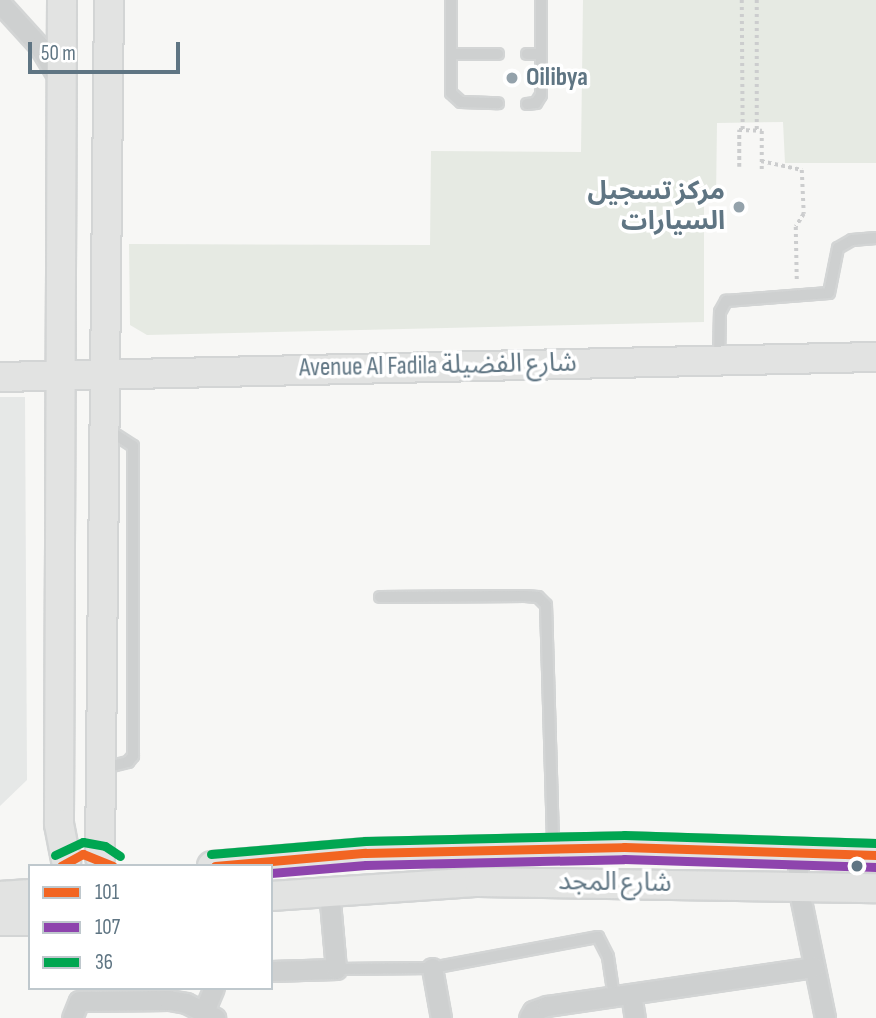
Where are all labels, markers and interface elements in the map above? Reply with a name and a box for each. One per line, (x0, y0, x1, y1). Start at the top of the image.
scale bar (32, 28, 184, 72)
text: 50 m (41, 41, 76, 66)
place label: Oilibya (526, 62, 588, 94)
marker: Oilibya (504, 70, 520, 86)
place label: مركز تسجيل السيارات (588, 176, 725, 238)
marker: مركز تسجيل السيارات (731, 199, 747, 215)
street label: Avenue Al Fadila شارع الفضيلة (299, 348, 577, 384)
unlabelled marker (850, 859, 864, 873)
legend (28, 864, 273, 990)
street label: شارع المجد (558, 866, 672, 900)
text: 101 (95, 880, 119, 905)
text: 107 (95, 915, 120, 940)
text: 36 (95, 950, 113, 975)

